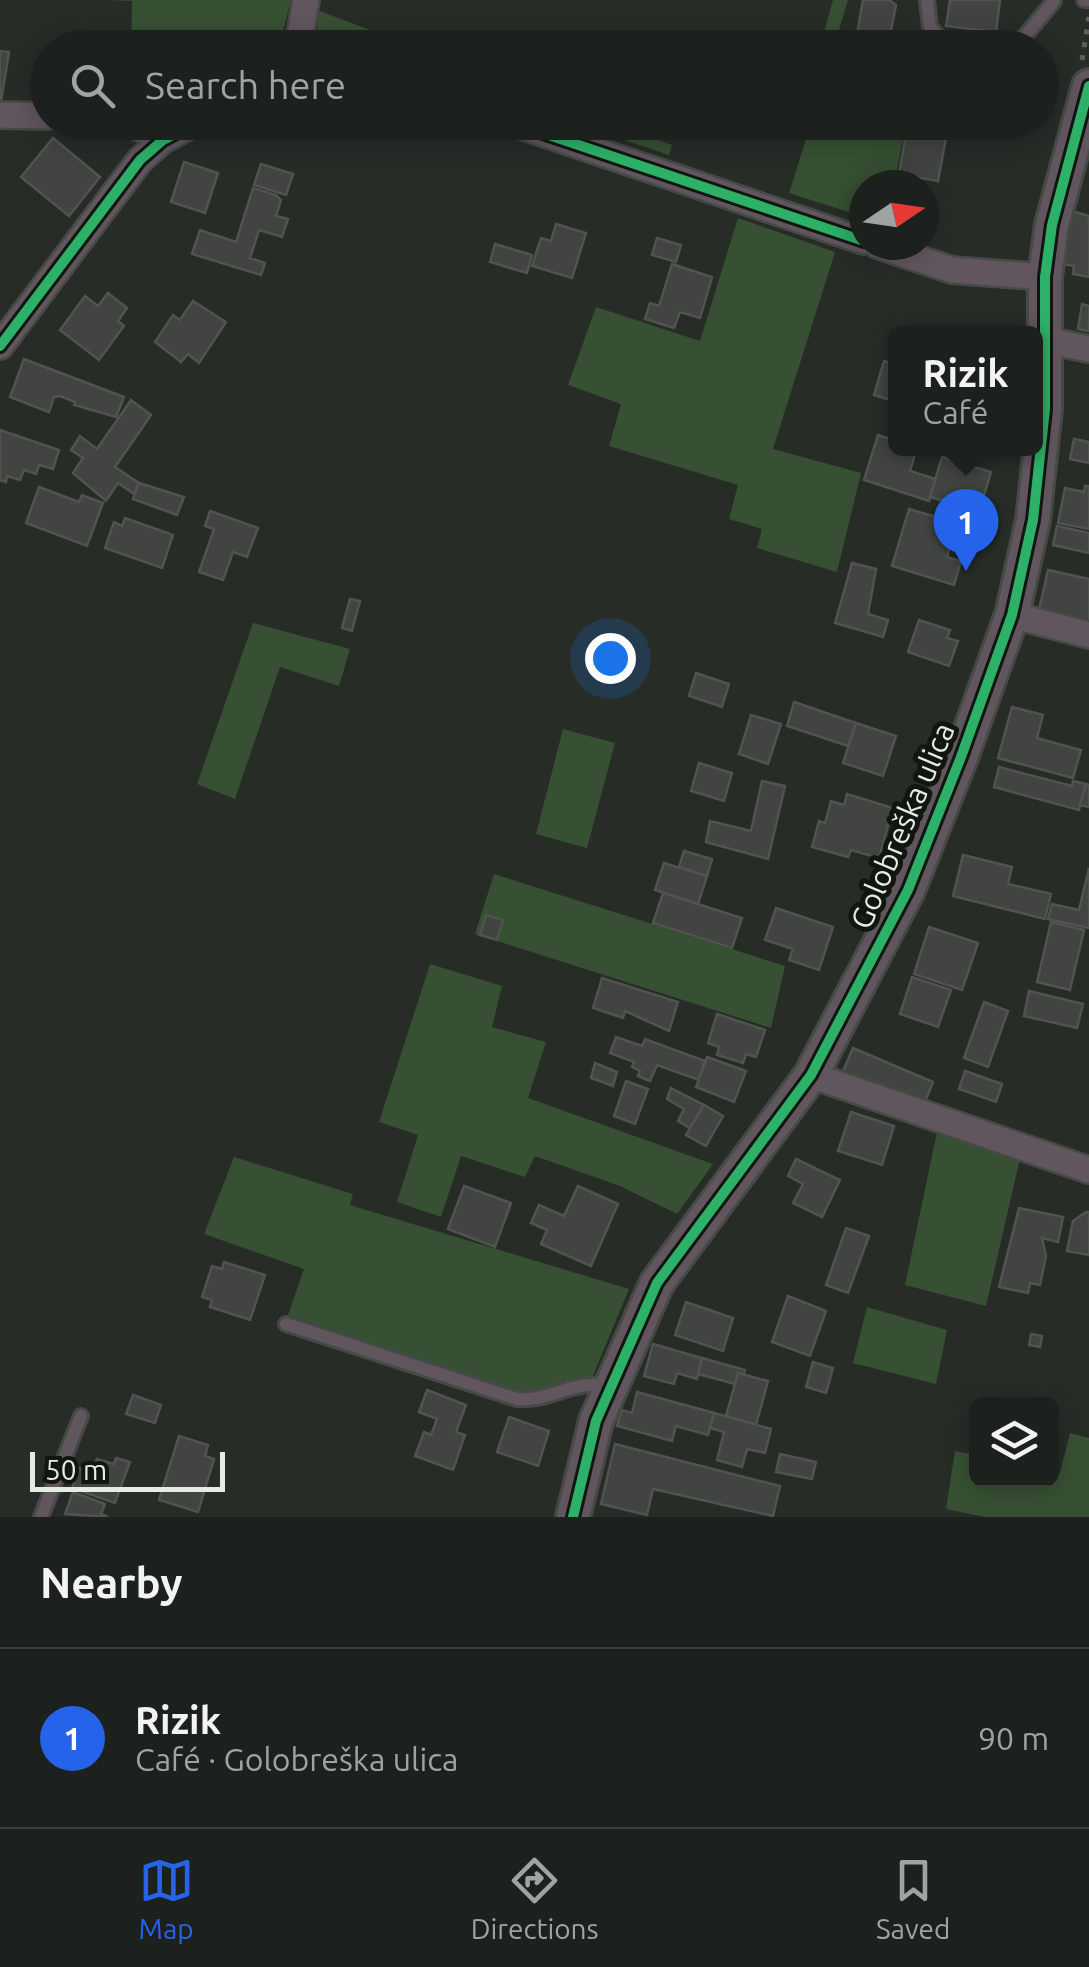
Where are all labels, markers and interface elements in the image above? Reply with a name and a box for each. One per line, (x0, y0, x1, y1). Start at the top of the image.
search box (30, 30, 1059, 140)
icon: search (65, 58, 120, 113)
text: Search here (145, 64, 346, 106)
north arrow (849, 170, 939, 260)
popup (888, 326, 1043, 456)
text: Rizik (923, 352, 1009, 394)
text: Café (923, 394, 988, 430)
pin: 1 (934, 488, 998, 571)
your location (585, 633, 636, 684)
street label: Golobreška ulica (843, 718, 961, 934)
map controls (969, 1397, 1059, 1487)
button: layers (969, 1397, 1059, 1487)
scale bar (30, 1447, 225, 1492)
text: 50 m (45, 1454, 107, 1485)
text: Nearby (40, 1559, 183, 1606)
text: Rizik (135, 1699, 221, 1741)
text: 1 (63, 1720, 82, 1756)
text: 90 m (978, 1720, 1049, 1756)
text: Café · Golobreška ulica (135, 1741, 458, 1777)
tab: Map (139, 1853, 194, 1944)
tab: Directions (471, 1853, 599, 1944)
tab: Saved (876, 1853, 950, 1944)

